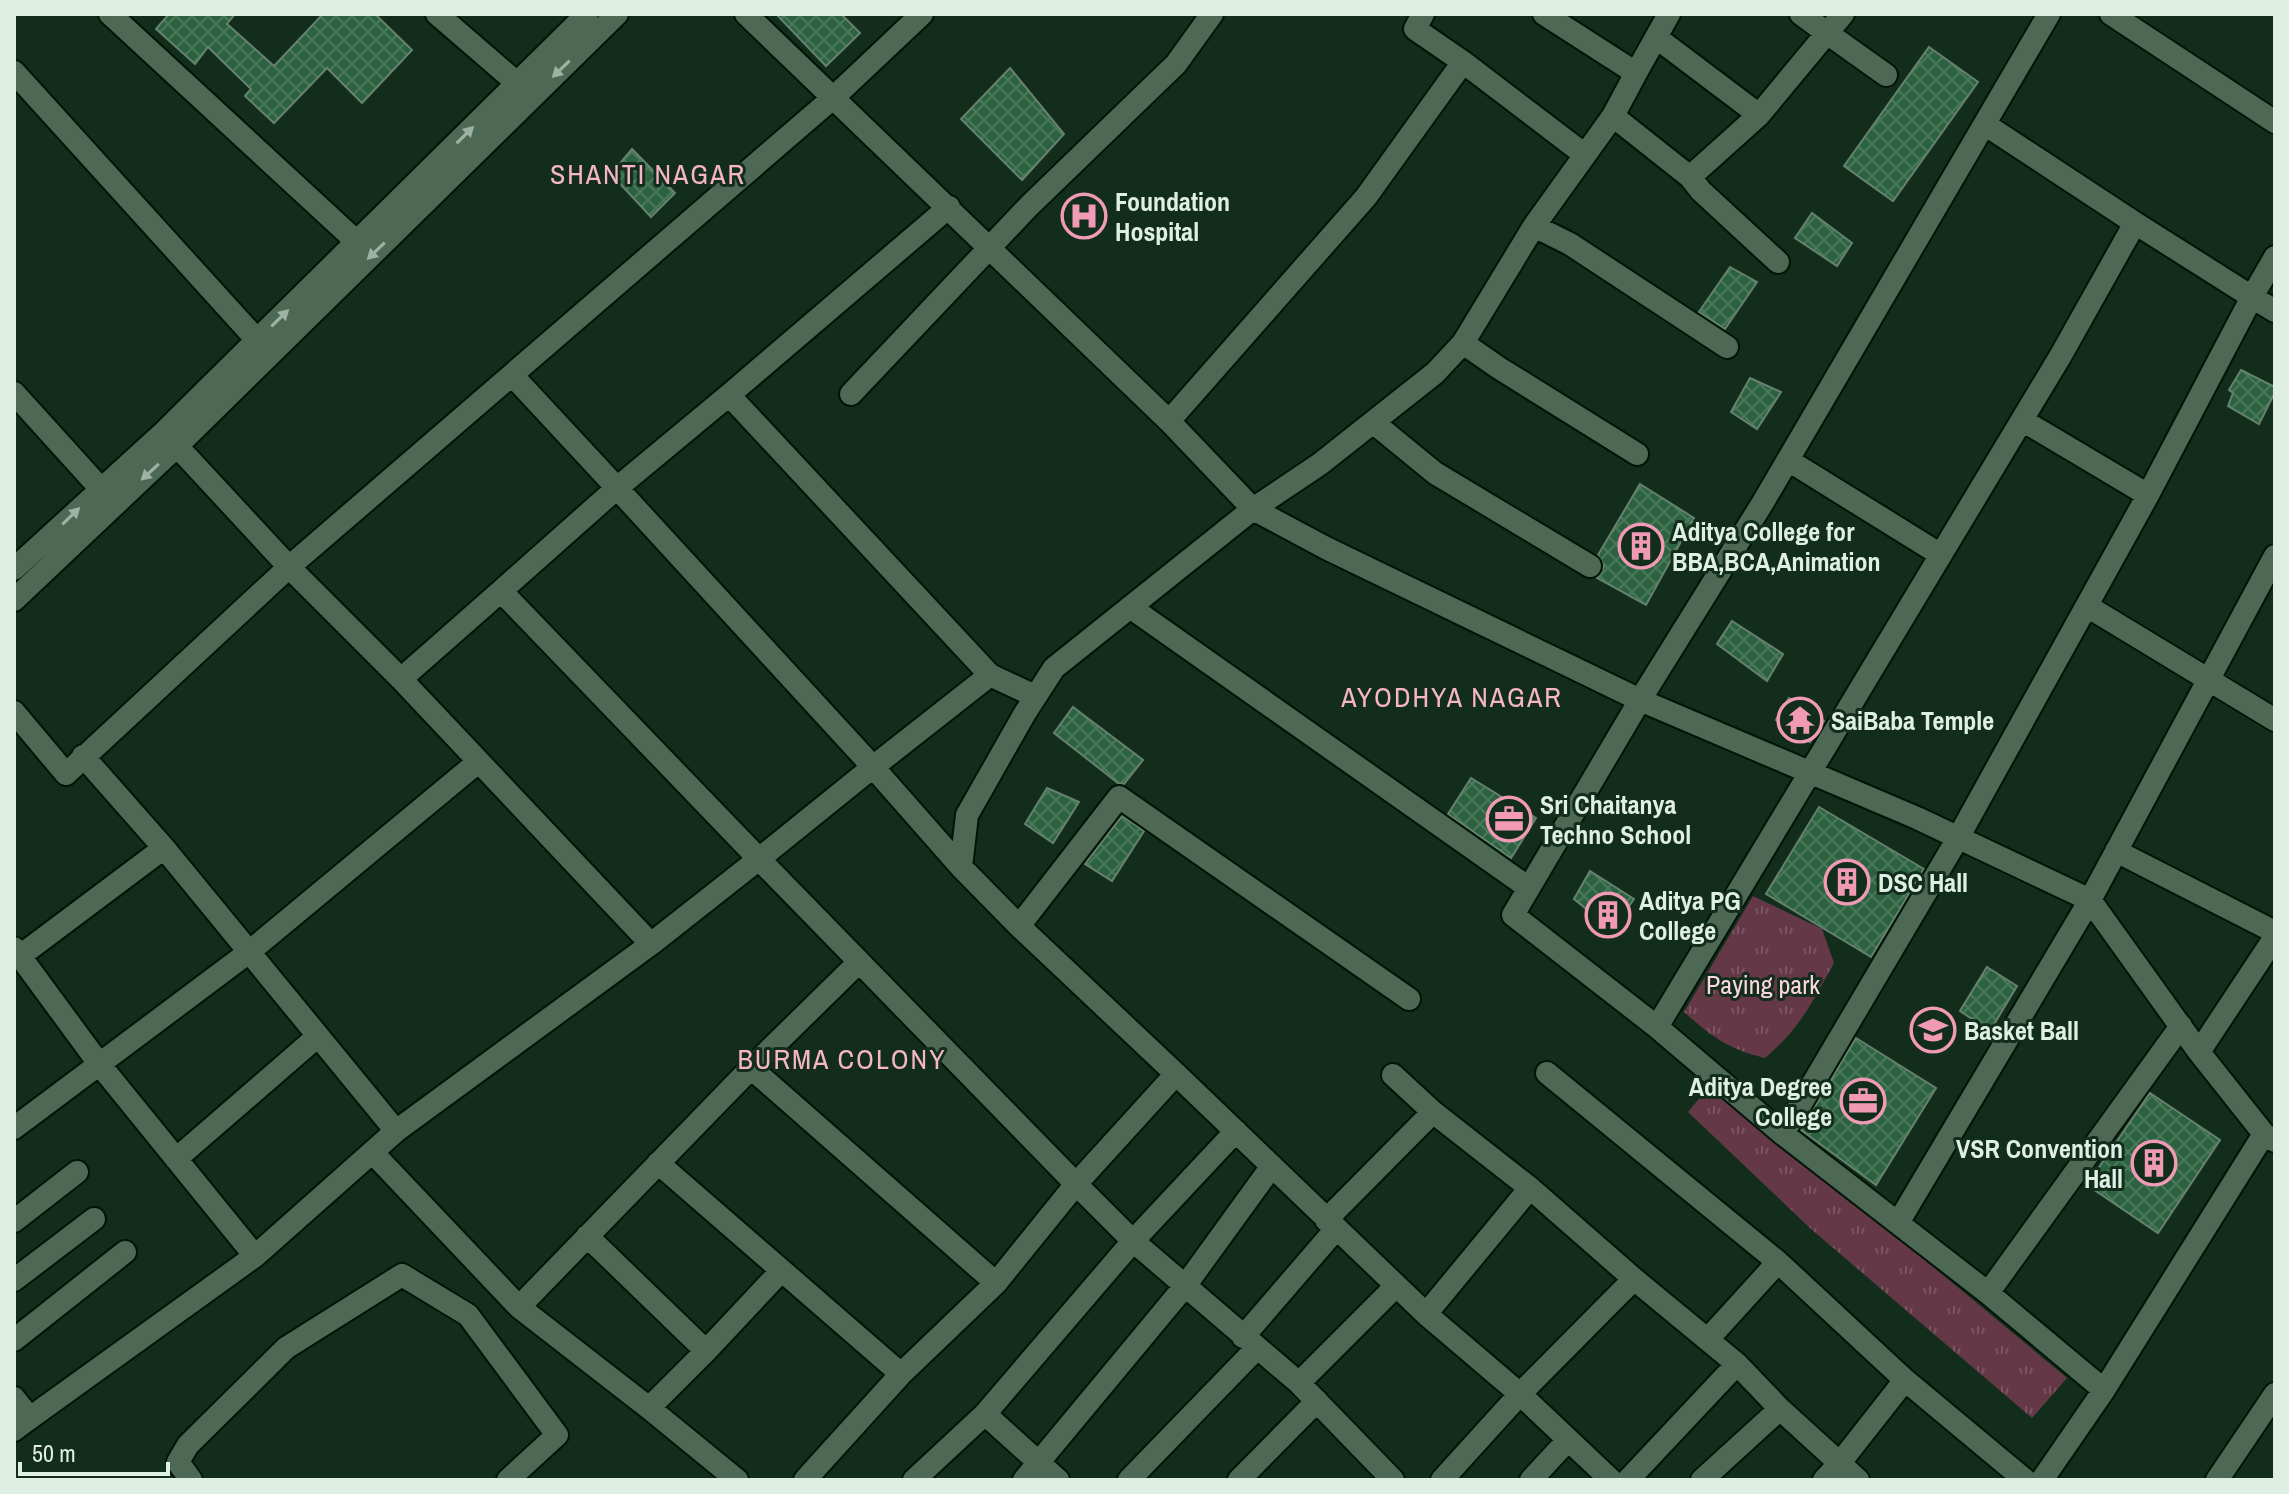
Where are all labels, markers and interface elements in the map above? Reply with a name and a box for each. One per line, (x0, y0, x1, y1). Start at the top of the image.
one-way arrow (552, 59, 571, 77)
one-way arrow (455, 126, 474, 145)
district label: SHANTI NAGAR (550, 155, 746, 193)
place label: Foundation Hospital (1115, 184, 1230, 249)
hospital icon: Foundation Hospital (1060, 192, 1108, 240)
one-way arrow (367, 241, 386, 260)
one-way arrow (270, 309, 289, 328)
one-way arrow (141, 462, 160, 480)
one-way arrow (61, 507, 80, 526)
place label: Aditya College for BBA,BCA,Animation (1672, 514, 1880, 579)
building icon: Aditya College for BBA,BCA,Animation (1617, 522, 1665, 570)
district label: AYODHYA NAGAR (1340, 678, 1563, 716)
temple icon: SaiBaba Temple (1776, 696, 1824, 744)
place label: SaiBaba Temple (1831, 703, 1994, 738)
place label: Sri Chaitanya Techno School (1540, 787, 1691, 852)
office icon: Sri Chaitanya Techno School (1485, 795, 1533, 843)
building icon: DSC Hall (1823, 858, 1871, 906)
place label: DSC Hall (1878, 865, 1968, 900)
place label: Aditya PG College (1639, 883, 1741, 948)
building icon: Aditya PG College (1584, 891, 1632, 939)
park label: Paying park (1706, 967, 1820, 1002)
school or university icon: Basket Ball (1909, 1006, 1957, 1054)
place label: Basket Ball (1964, 1013, 2079, 1048)
district label: BURMA COLONY (738, 1040, 947, 1078)
place label: Aditya Degree College (1689, 1069, 1832, 1134)
office icon: Aditya Degree College (1839, 1077, 1887, 1125)
place label: VSR Convention Hall (1956, 1131, 2123, 1196)
building icon: VSR Convention Hall (2130, 1139, 2178, 1187)
scale bar (20, 1426, 168, 1476)
text: 50 m (32, 1437, 76, 1469)

